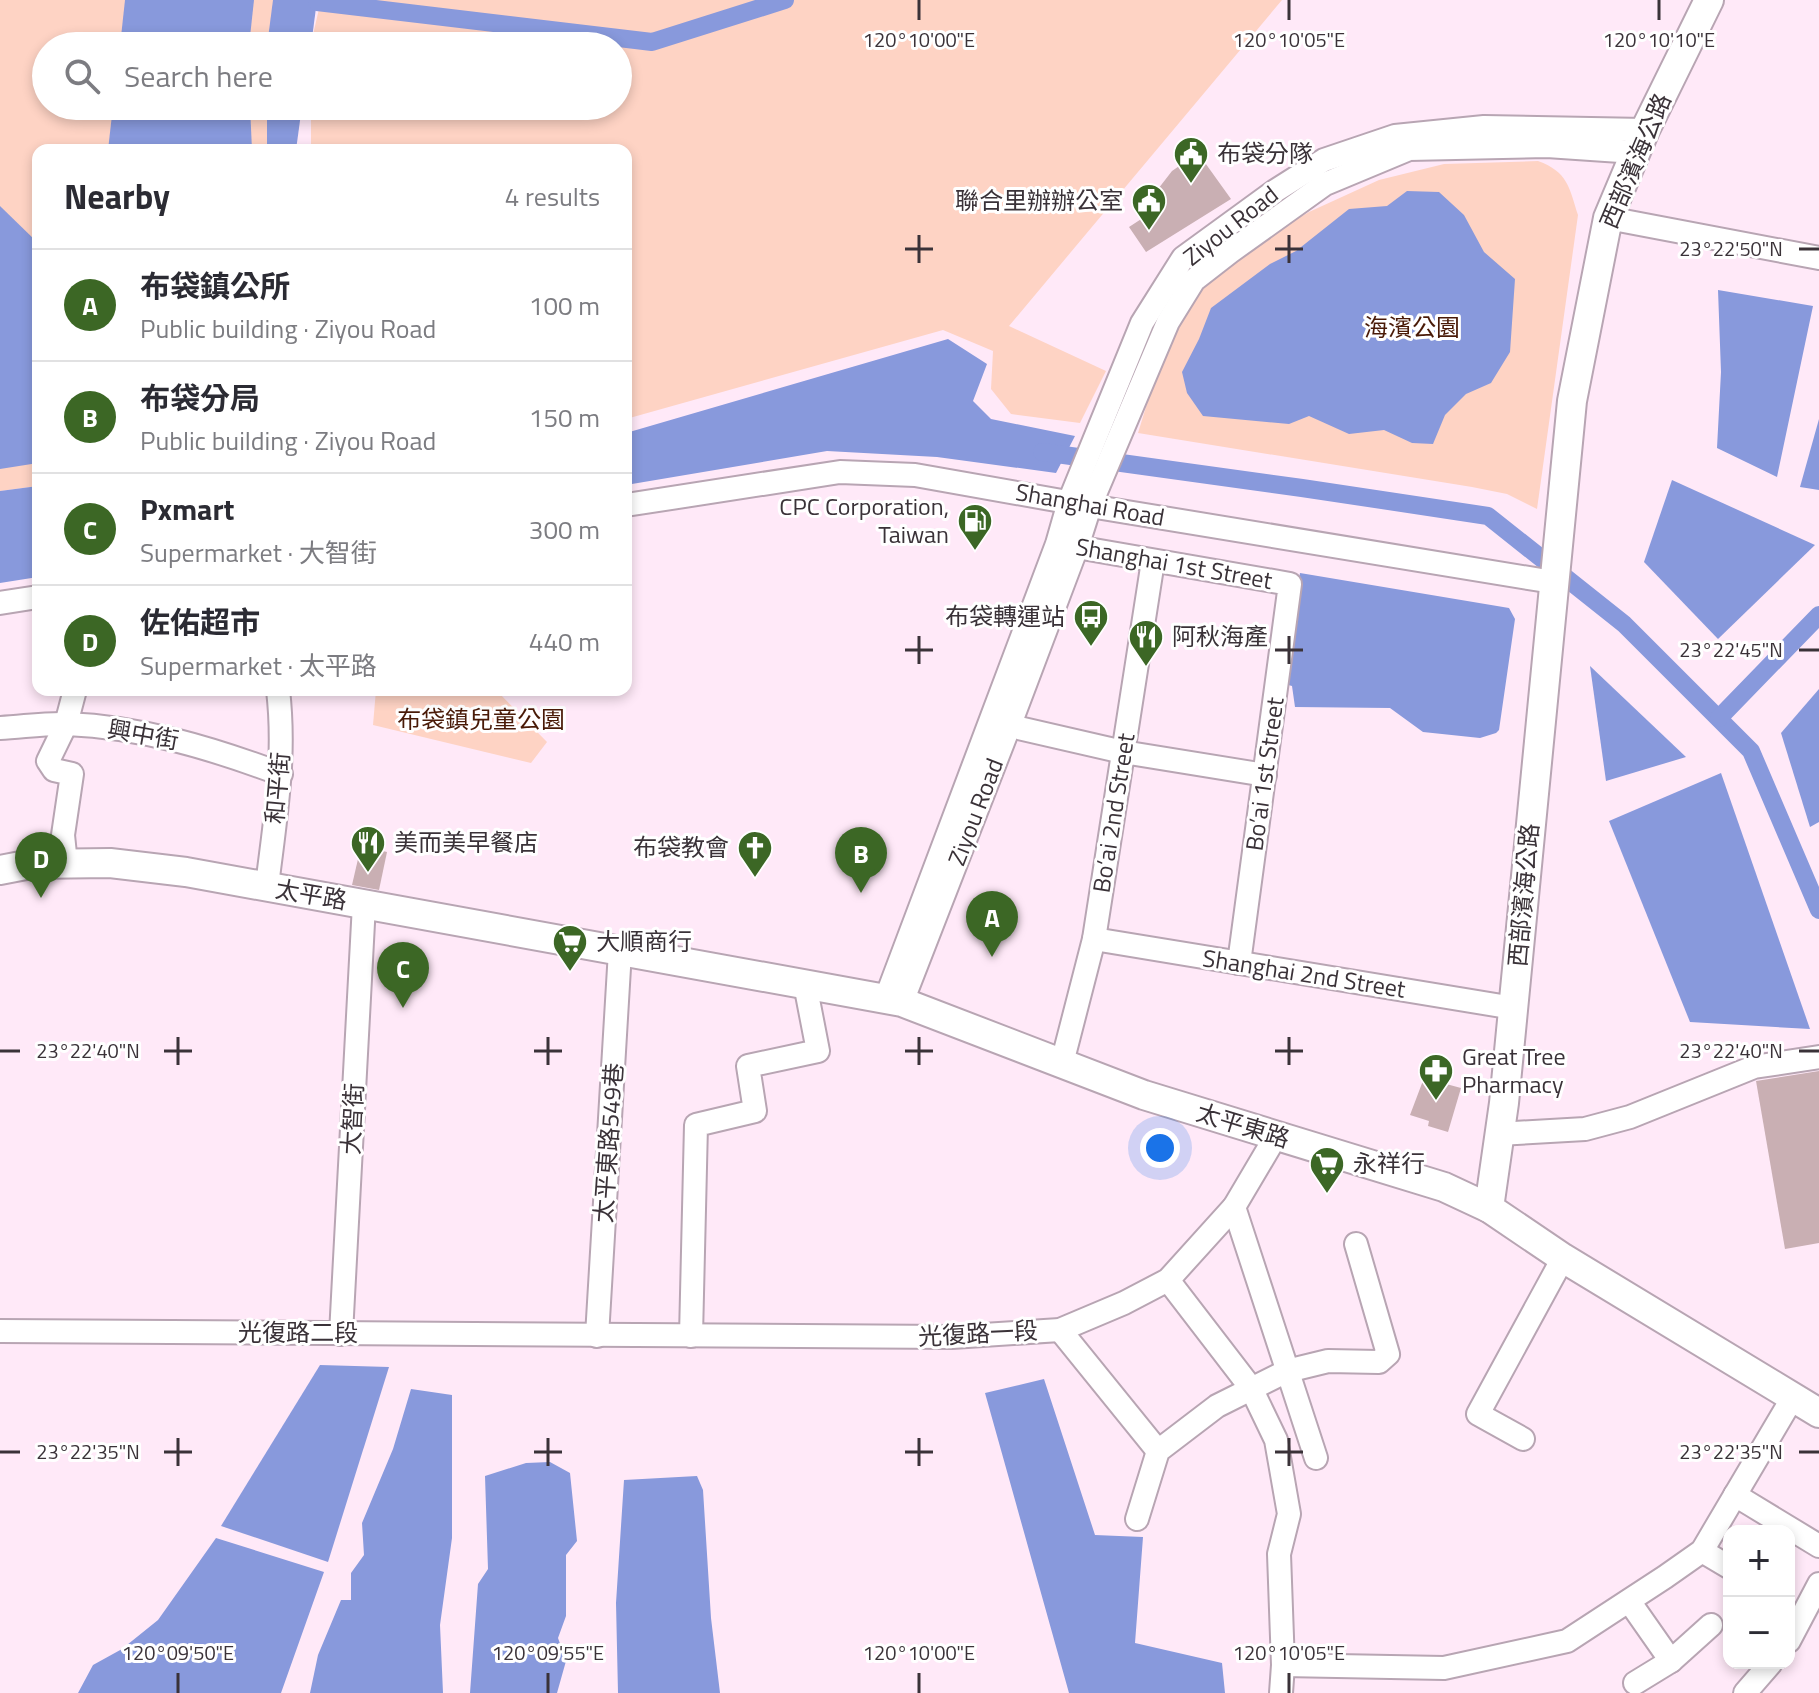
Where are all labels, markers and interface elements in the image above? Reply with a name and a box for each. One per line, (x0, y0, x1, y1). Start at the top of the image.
text: 120°10'00"E (863, 24, 975, 55)
text: 120°10'05"E (1233, 24, 1345, 55)
text: 120°10'10"E (1603, 24, 1715, 55)
search box (32, 32, 632, 120)
text: Search here (124, 53, 273, 99)
icon: search (60, 54, 104, 98)
street label: 西部濱海公路 (1590, 87, 1680, 234)
public building icon: 布袋分隊 (1172, 135, 1210, 185)
place label: 布袋分隊 (1217, 135, 1313, 171)
text: Nearby (64, 170, 170, 222)
text: 4 results (505, 177, 600, 216)
street label: Ziyou Road (1175, 177, 1286, 274)
place label: 聯合里辦辦公室 (955, 182, 1123, 218)
public building icon: 聯合里辦辦公室 (1130, 182, 1168, 232)
text: 23°22'50"N (1679, 233, 1783, 264)
text: 布袋鎮公所 (140, 263, 290, 309)
text: A (82, 286, 98, 325)
text: 100 m (529, 286, 600, 325)
text: Public building · Ziyou Road (140, 309, 436, 348)
park label: 海濱公園 (1364, 309, 1460, 345)
text: 布袋分局 (140, 375, 260, 421)
text: B (82, 398, 98, 437)
text: 150 m (529, 398, 600, 437)
text: Public building · Ziyou Road (140, 421, 436, 460)
street label: Shanghai Road (1013, 473, 1167, 535)
text: Pxmart (140, 486, 234, 532)
place label: CPC Corporation, Taiwan (779, 488, 949, 552)
fuel station icon: CPC Corporation, Taiwan (956, 502, 994, 552)
text: C (83, 510, 97, 549)
text: 300 m (529, 510, 600, 549)
street label: Shanghai 1st Street (1073, 528, 1276, 598)
text: Supermarket · 大智街 (140, 533, 377, 572)
place label: 布袋轉運站 (945, 598, 1065, 634)
bus stop icon: 布袋轉運站 (1072, 598, 1110, 648)
text: 佐佑超市 (140, 599, 260, 645)
restaurant icon: 阿秋海產 (1127, 618, 1165, 668)
place label: 阿秋海產 (1172, 618, 1268, 654)
text: D (82, 622, 98, 661)
text: 440 m (529, 622, 600, 661)
text: 23°22'45"N (1679, 634, 1783, 665)
text: Supermarket · 太平路 (140, 646, 377, 685)
street label: Bo’ai 1st Street (1235, 694, 1293, 853)
park label: 布袋鎮兒童公園 (397, 701, 565, 737)
street label: 興中街 (105, 710, 182, 758)
street label: Bo’ai 2nd Street (1083, 730, 1143, 895)
street label: 和平街 (256, 750, 298, 825)
street label: Ziyou Road (938, 753, 1012, 870)
street label: 西部濱海公路 (1499, 822, 1547, 968)
restaurant icon: 美而美早餐店 (349, 824, 387, 874)
place label: 美而美早餐店 (394, 824, 538, 860)
pin: B (835, 827, 887, 893)
place label: 布袋教會 (633, 829, 729, 865)
church icon: 布袋教會 (736, 829, 774, 879)
pin: D (15, 832, 67, 898)
street label: 太平路 (273, 870, 350, 918)
pin: A (966, 891, 1018, 957)
supermarket icon: 大順商行 (551, 923, 589, 973)
place label: 大順商行 (596, 923, 692, 959)
street label: Shanghai 2nd Street (1200, 939, 1409, 1007)
pin: C (377, 942, 429, 1008)
text: 23°22'40"N (36, 1035, 140, 1066)
text: 23°22'40"N (1679, 1035, 1783, 1066)
place label: Great Tree Pharmacy (1462, 1038, 1566, 1102)
pharmacy icon: Great Tree Pharmacy (1417, 1052, 1455, 1102)
street label: 太平東路549巷 (584, 1062, 632, 1224)
street label: 大智街 (332, 1082, 372, 1156)
street label: 太平東路 (1192, 1094, 1294, 1156)
your location (1140, 1128, 1180, 1168)
supermarket icon: 永祥行 (1308, 1145, 1346, 1195)
place label: 永祥行 (1353, 1145, 1425, 1181)
street label: 光復路一段 (917, 1312, 1039, 1354)
street label: 光復路二段 (238, 1314, 358, 1350)
text: 23°22'35"N (36, 1436, 140, 1467)
text: 23°22'35"N (1679, 1436, 1783, 1467)
map controls (1723, 1525, 1795, 1669)
button: + (1723, 1525, 1795, 1597)
button: − (1723, 1597, 1795, 1669)
text: 120°09'50"E (122, 1637, 234, 1668)
text: 120°09'55"E (492, 1637, 604, 1668)
text: 120°10'00"E (863, 1637, 975, 1668)
text: 120°10'05"E (1233, 1637, 1345, 1668)

